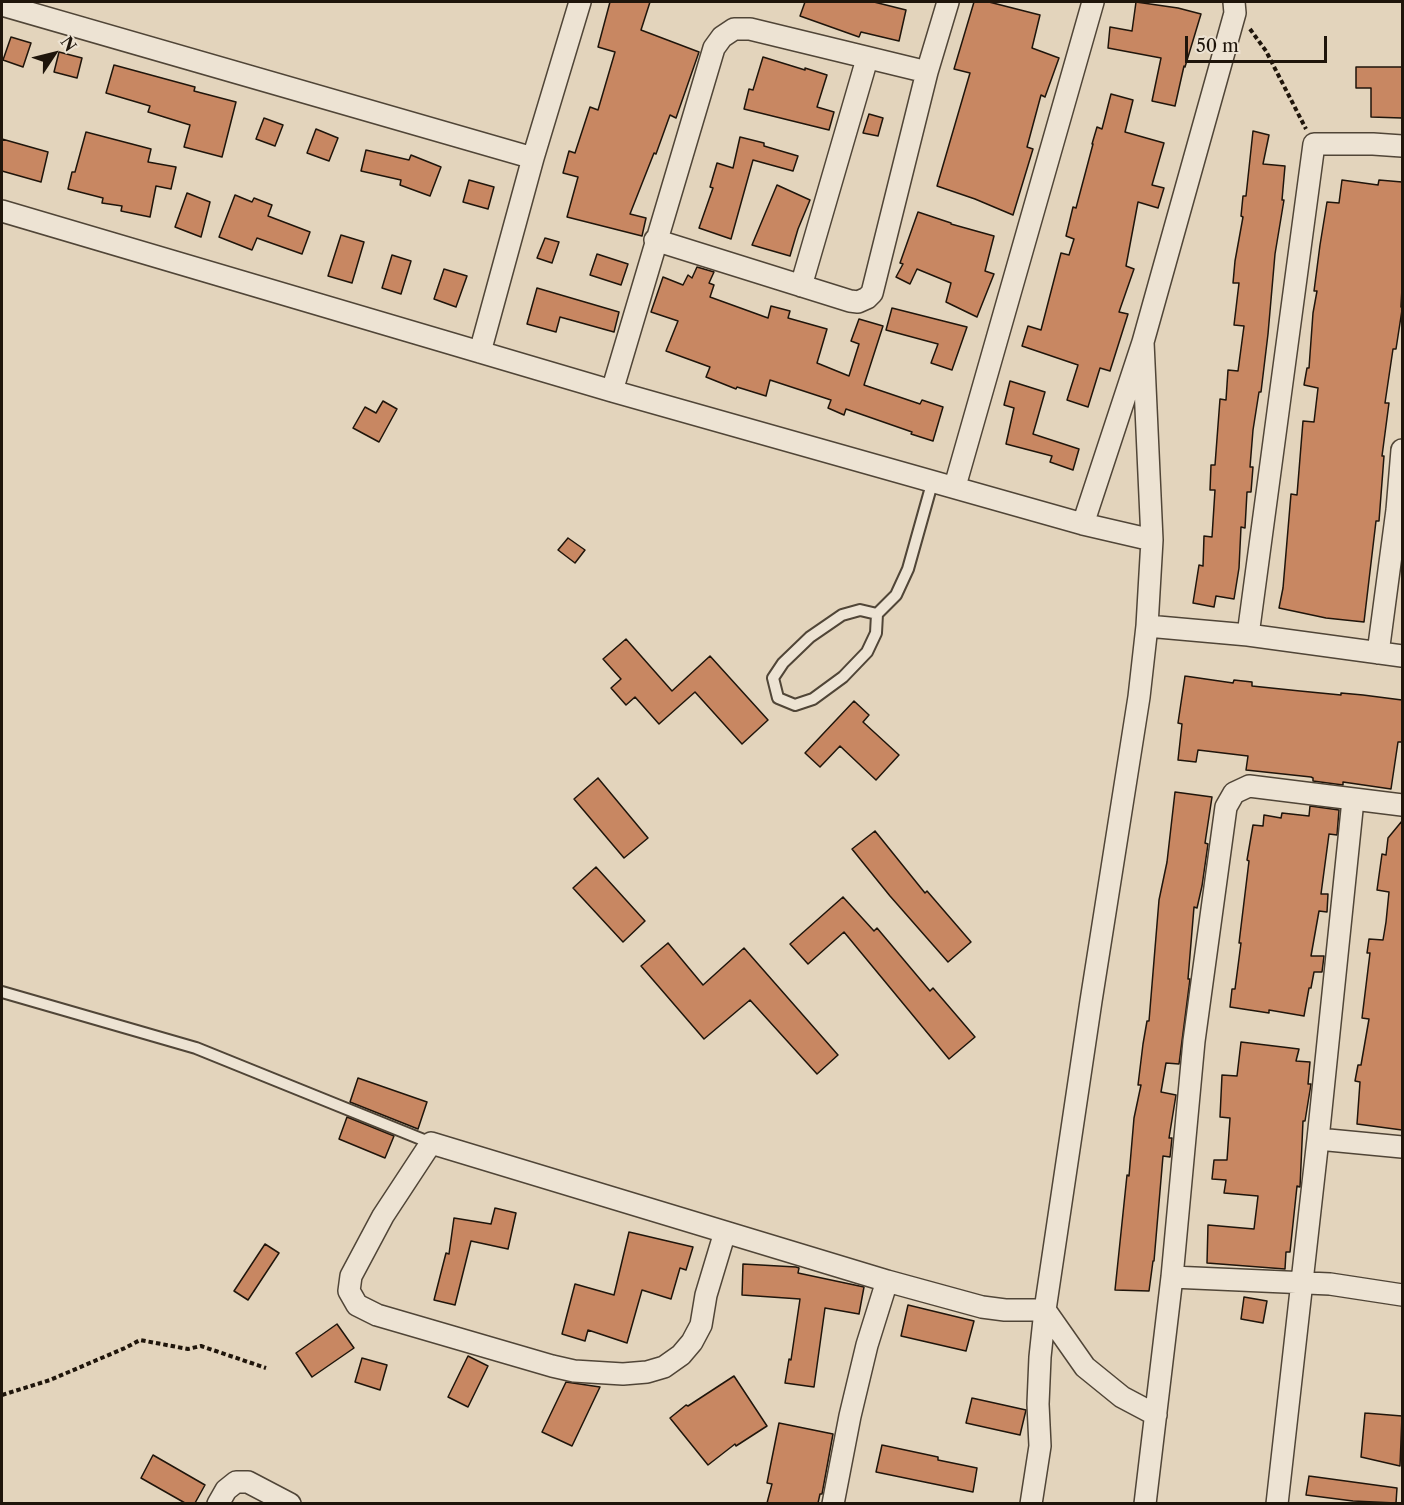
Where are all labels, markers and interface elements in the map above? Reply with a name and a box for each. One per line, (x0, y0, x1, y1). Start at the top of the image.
north arrow (24, 24, 84, 84)
scale bar (1188, 24, 1330, 62)
text: N (57, 32, 81, 55)
text: 50 m (1196, 35, 1239, 57)

